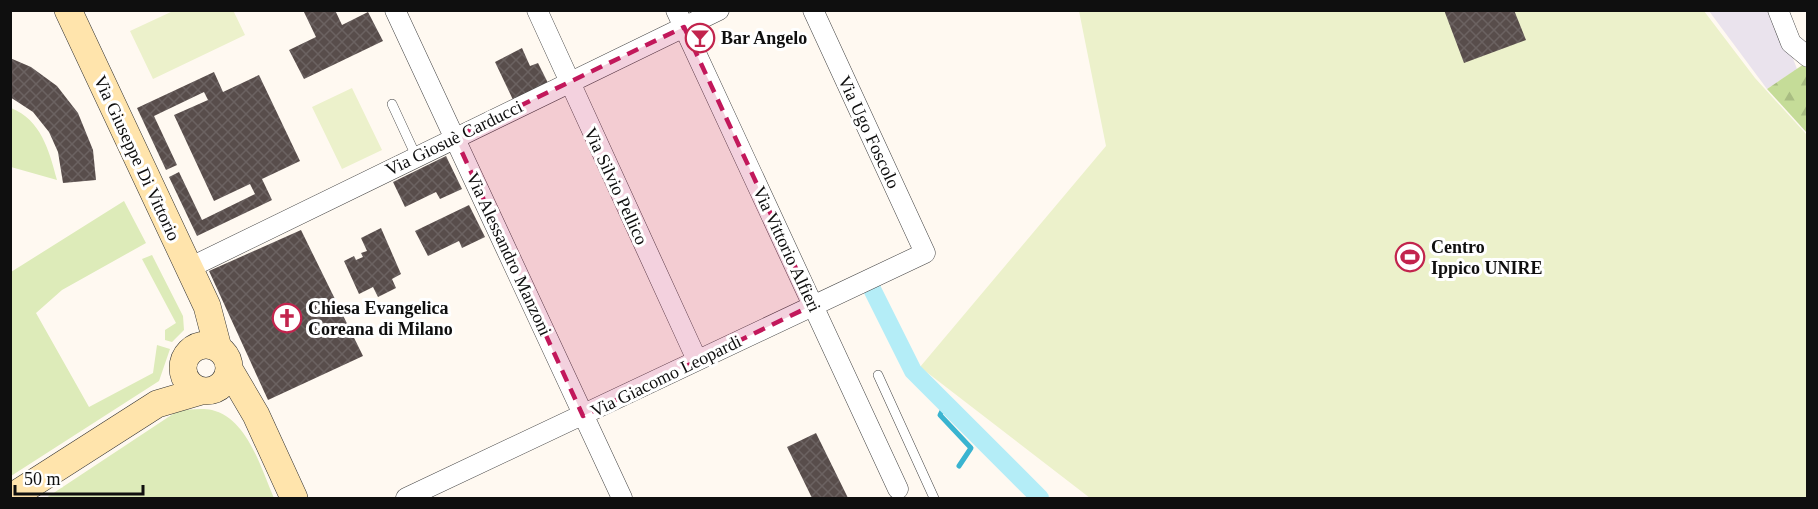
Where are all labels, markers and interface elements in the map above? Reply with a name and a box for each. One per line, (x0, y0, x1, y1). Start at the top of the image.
bar icon: Bar Angelo (684, 22, 716, 54)
place label: Bar Angelo (721, 28, 807, 48)
street label: Via Giuseppe Di Vittorio (90, 72, 184, 244)
street label: Via Ugo Foscolo (834, 73, 904, 191)
street label: Via Giosuè Carducci (382, 96, 526, 180)
street label: Via Silvio Pellico (580, 124, 652, 248)
street label: Via Alessandro Manzoni (462, 169, 556, 339)
street label: Via Vittorio Alfieri (749, 183, 825, 315)
place label: Centro Ippico UNIRE (1431, 237, 1543, 278)
sports icon: Centro Ippico UNIRE (1394, 241, 1426, 273)
place label: Chiesa Evangelica Coreana di Milano (308, 298, 453, 339)
church icon: Chiesa Evangelica Coreana di Milano (271, 302, 303, 334)
street label: Via Giacomo Leopardi (588, 331, 744, 421)
scale bar (15, 458, 142, 496)
text: 50 m (24, 469, 61, 489)

